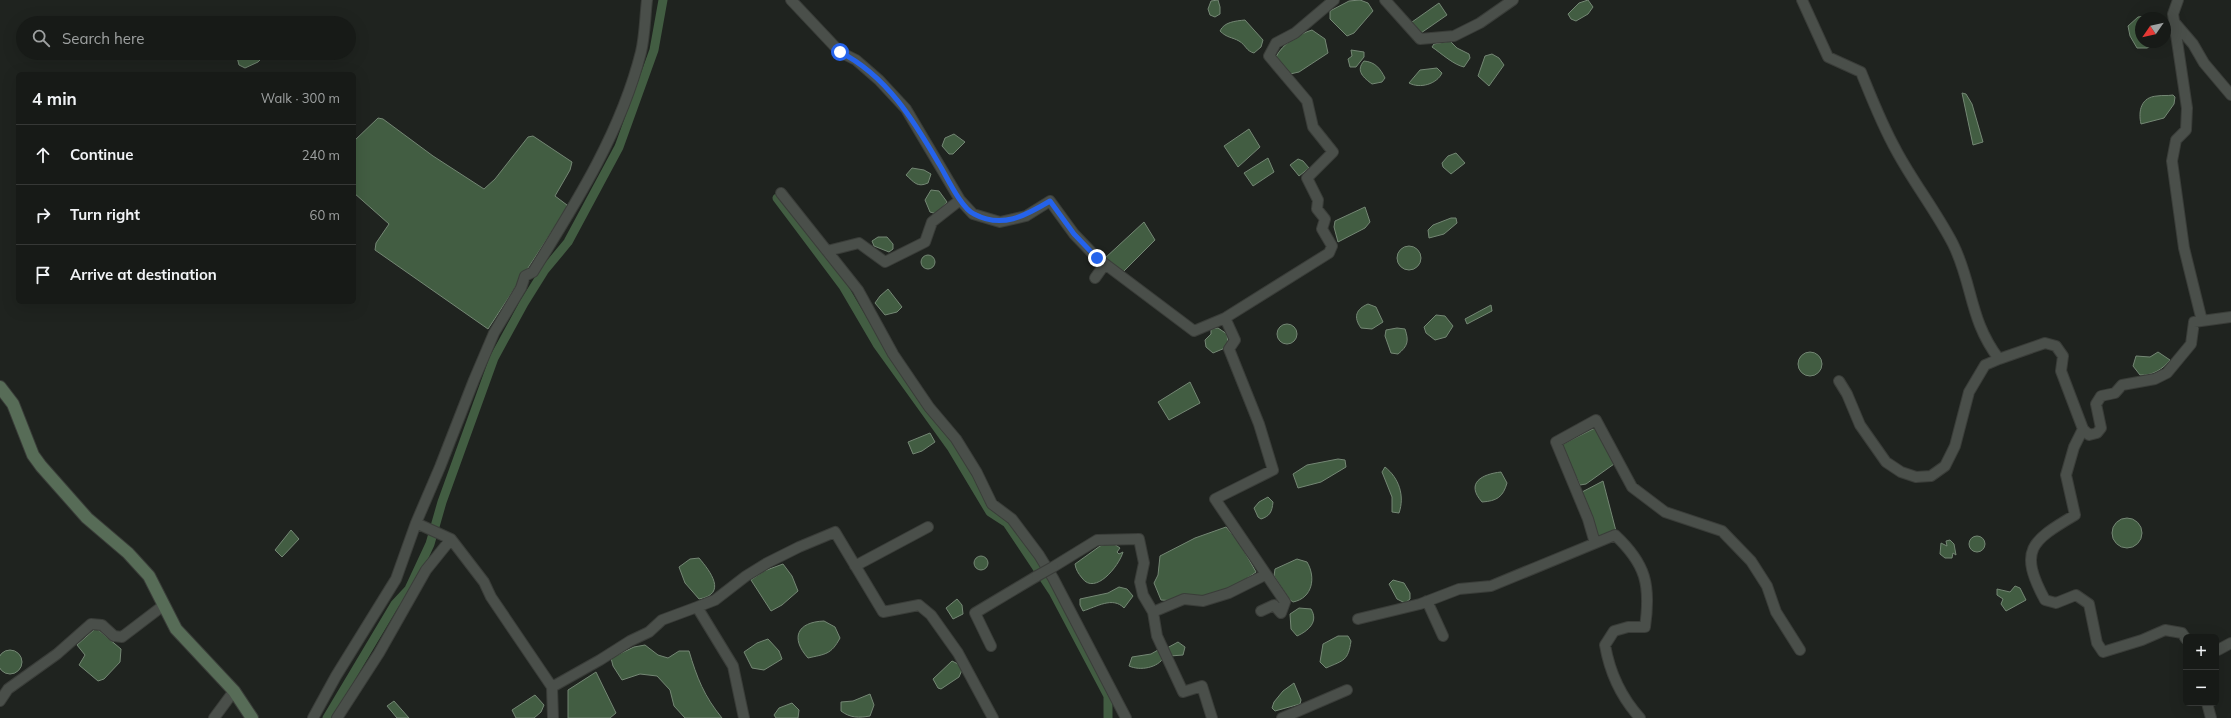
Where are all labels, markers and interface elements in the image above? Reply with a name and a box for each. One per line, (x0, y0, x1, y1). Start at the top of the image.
north arrow (2135, 12, 2171, 48)
search box (16, 16, 356, 60)
icon: search (30, 27, 52, 49)
text: Search here (62, 29, 144, 48)
route start (831, 43, 849, 61)
text: 4 min (32, 88, 77, 109)
text: Walk · 300 m (261, 90, 340, 106)
icon: ahead (32, 144, 54, 166)
text: Continue (70, 145, 133, 164)
text: 240 m (302, 147, 340, 163)
icon: right (32, 204, 54, 226)
text: Turn right (70, 205, 140, 224)
text: 60 m (310, 207, 340, 223)
route end (1088, 249, 1106, 267)
icon: arrive (32, 264, 54, 286)
text: Arrive at destination (70, 265, 217, 284)
map controls (2183, 634, 2219, 706)
button: + (2183, 634, 2219, 670)
button: − (2183, 670, 2219, 706)

